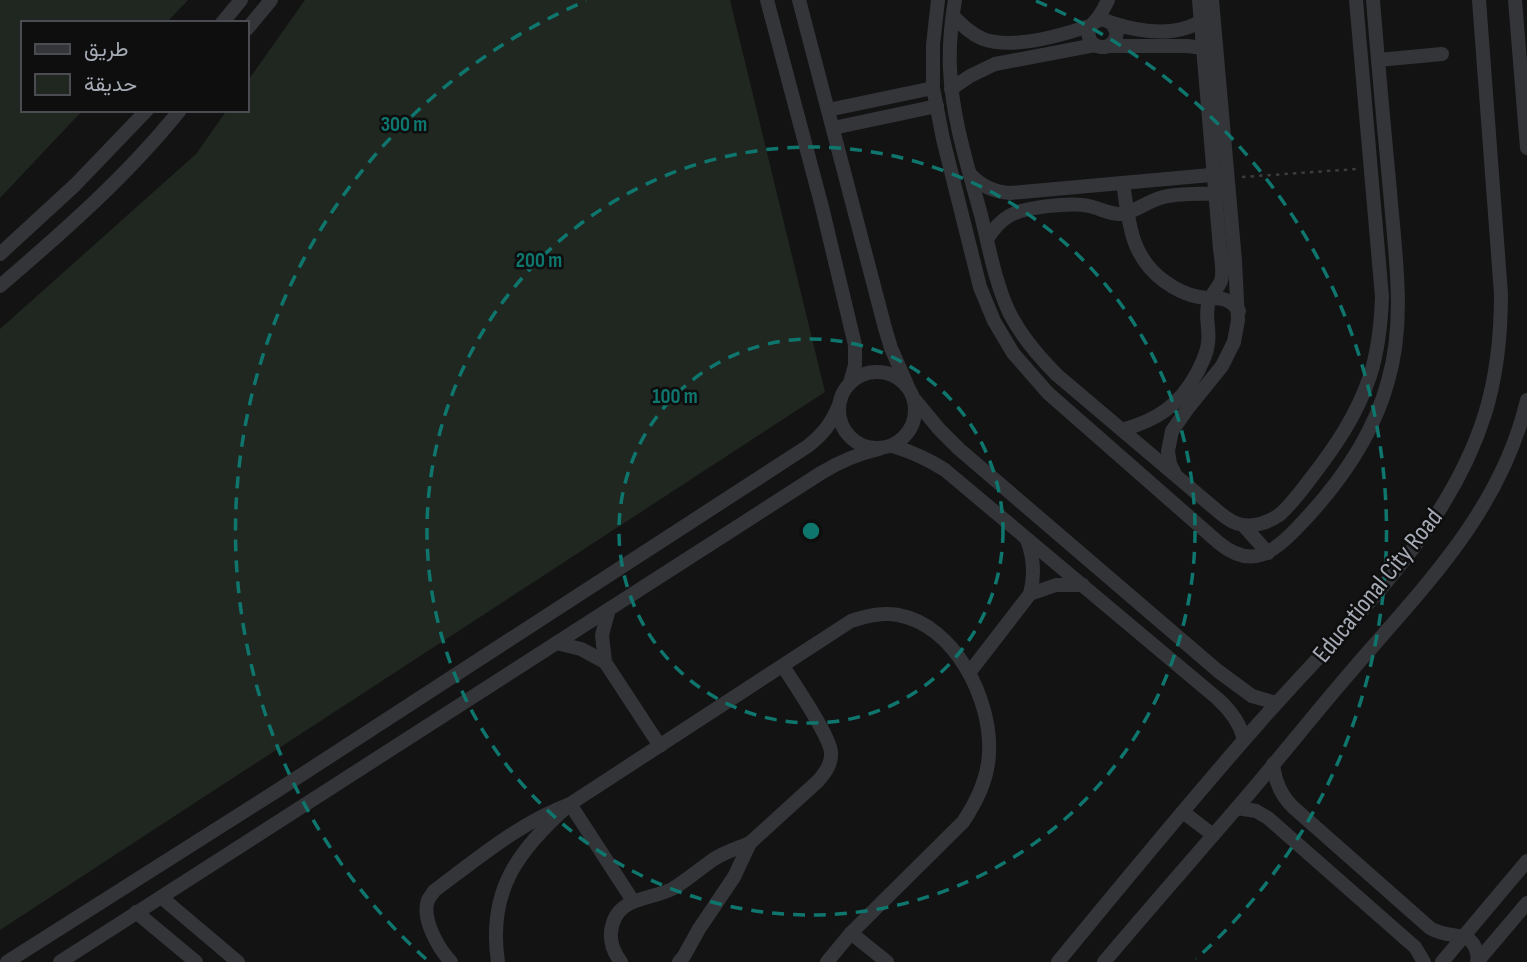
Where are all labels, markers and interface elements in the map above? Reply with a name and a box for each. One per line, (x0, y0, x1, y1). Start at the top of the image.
legend (21, 21, 248, 112)
text: طريق (84, 37, 129, 62)
text: حديقة (84, 72, 137, 97)
text: 300 m (381, 112, 427, 137)
text: 200 m (516, 248, 562, 273)
text: 100 m (652, 384, 698, 409)
street label: Educational City Road (1307, 503, 1450, 669)
centre of rings (799, 519, 823, 543)

